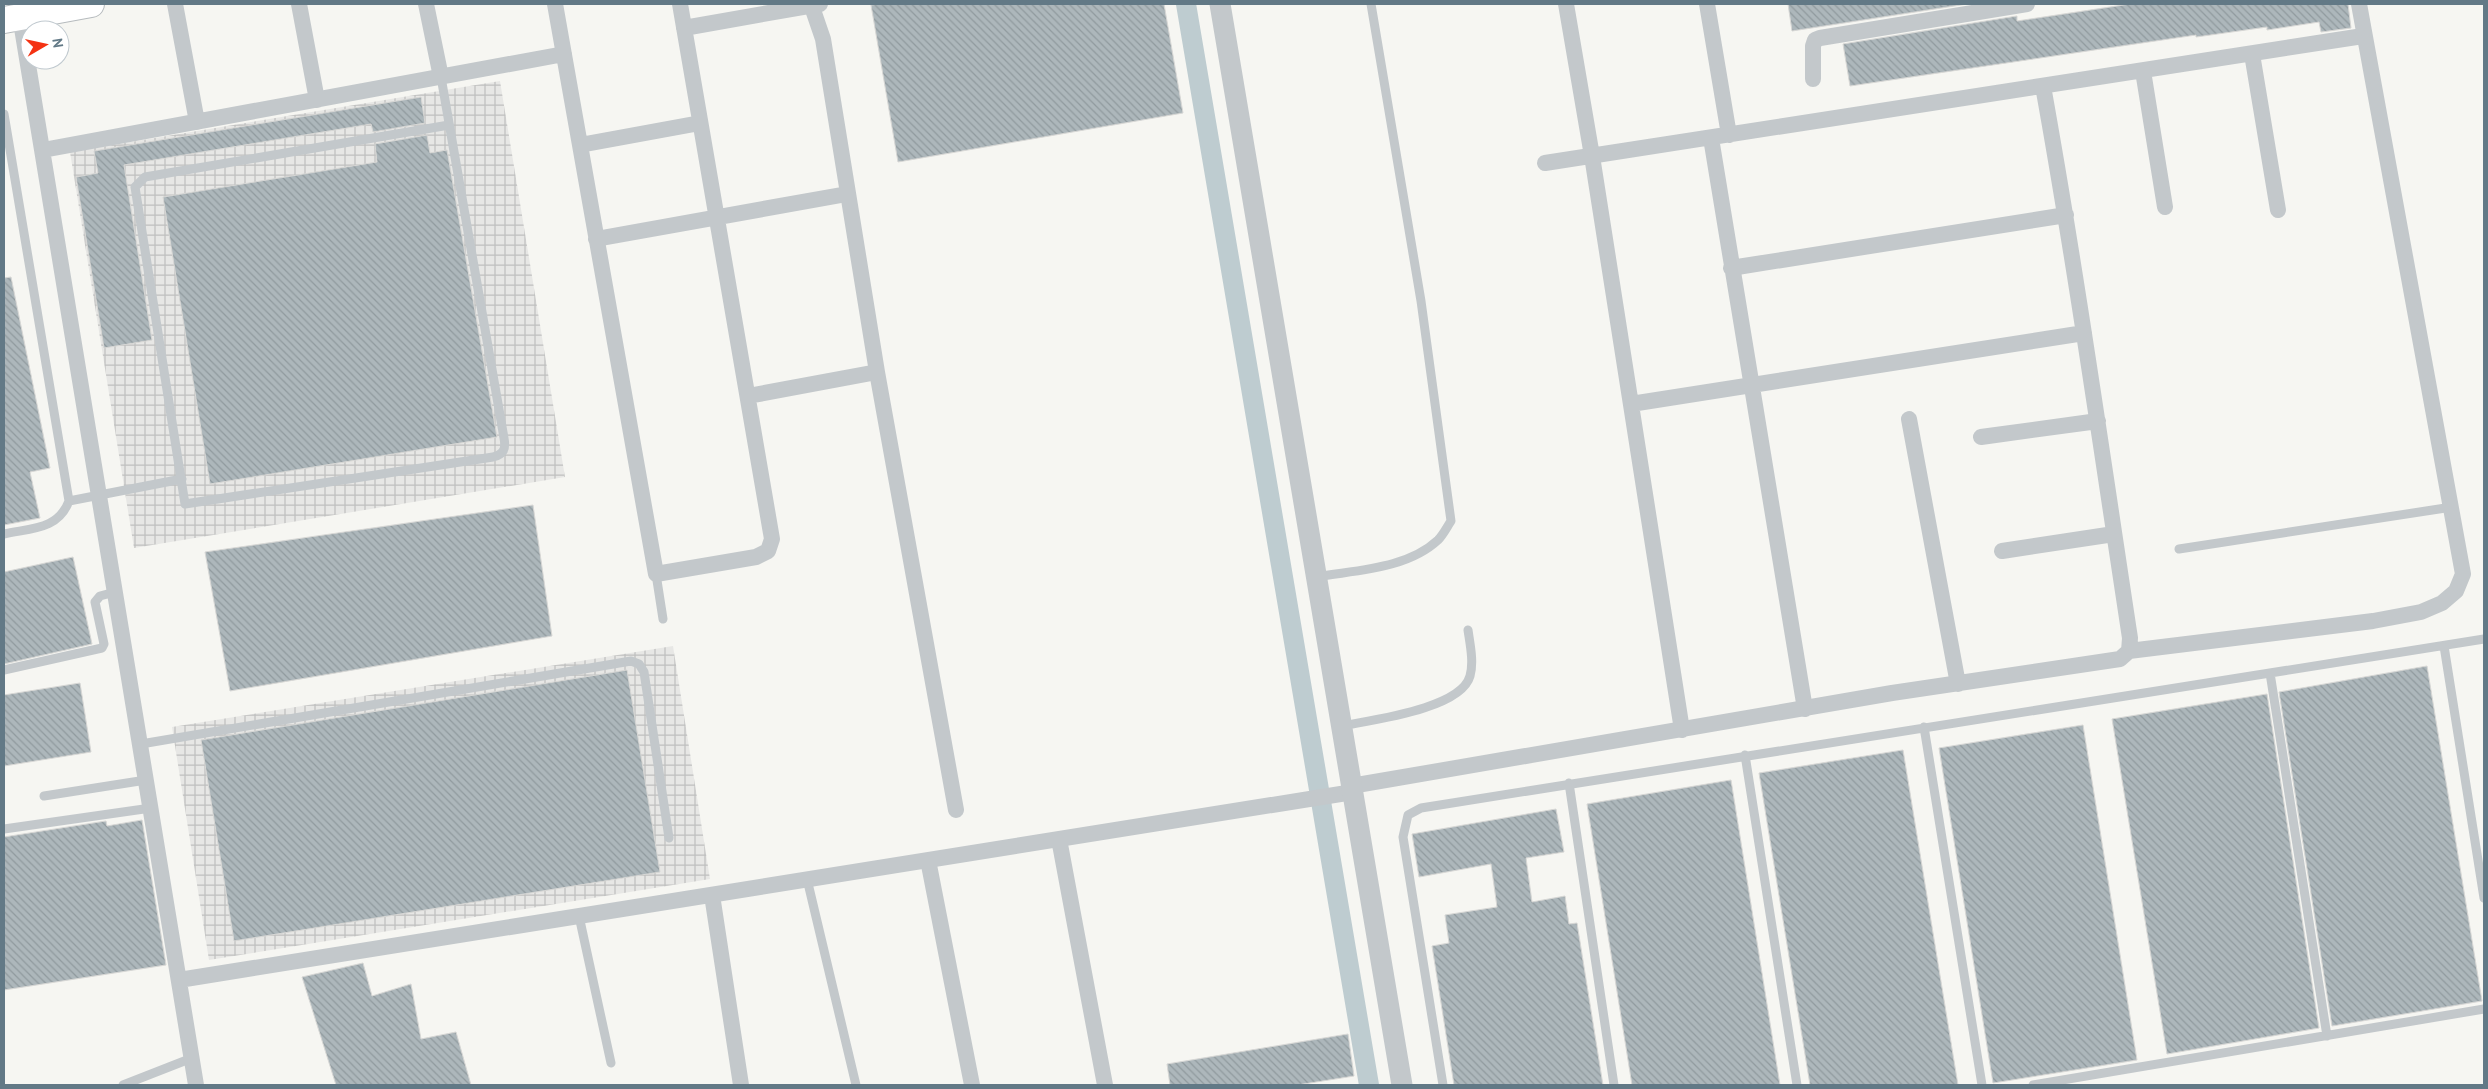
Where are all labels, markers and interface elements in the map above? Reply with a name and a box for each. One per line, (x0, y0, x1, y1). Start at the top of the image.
north arrow (20, 20, 70, 70)
text: N (48, 37, 67, 49)

